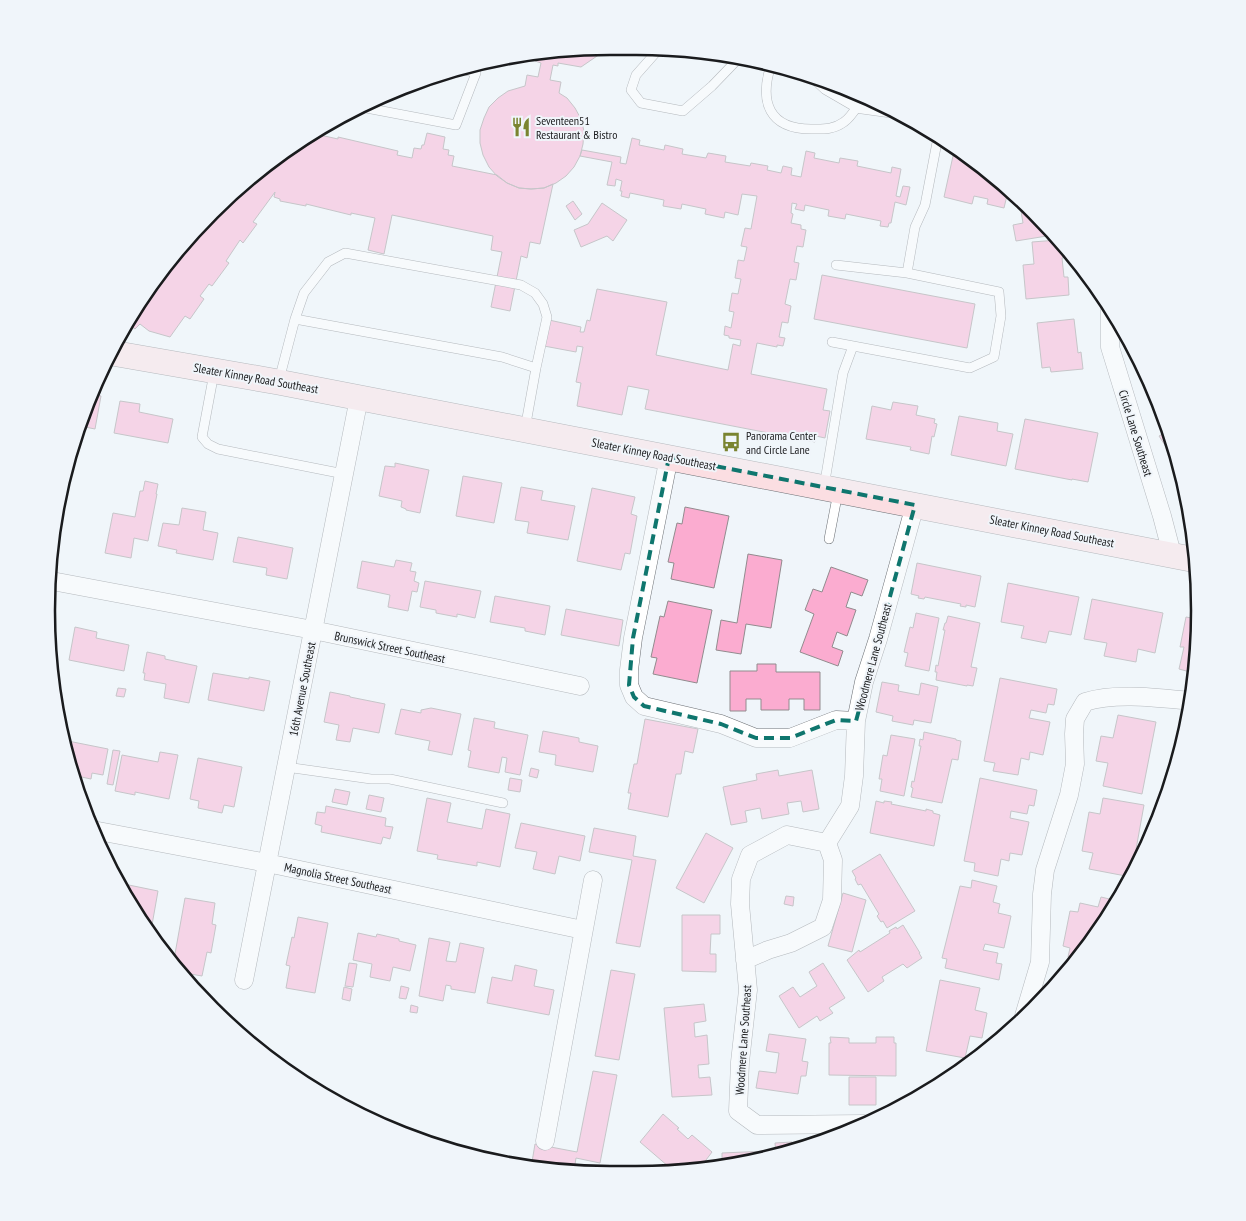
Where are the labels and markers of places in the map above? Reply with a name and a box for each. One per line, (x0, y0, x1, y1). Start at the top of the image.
place label: Seventeen51 Restaurant & Bistro (536, 113, 617, 142)
restaurant icon: Seventeen51 Restaurant & Bistro (510, 116, 532, 138)
place label: Panorama Center and Circle Lane (746, 428, 817, 457)
bus stop icon: Panorama Center and Circle Lane (720, 431, 742, 453)

